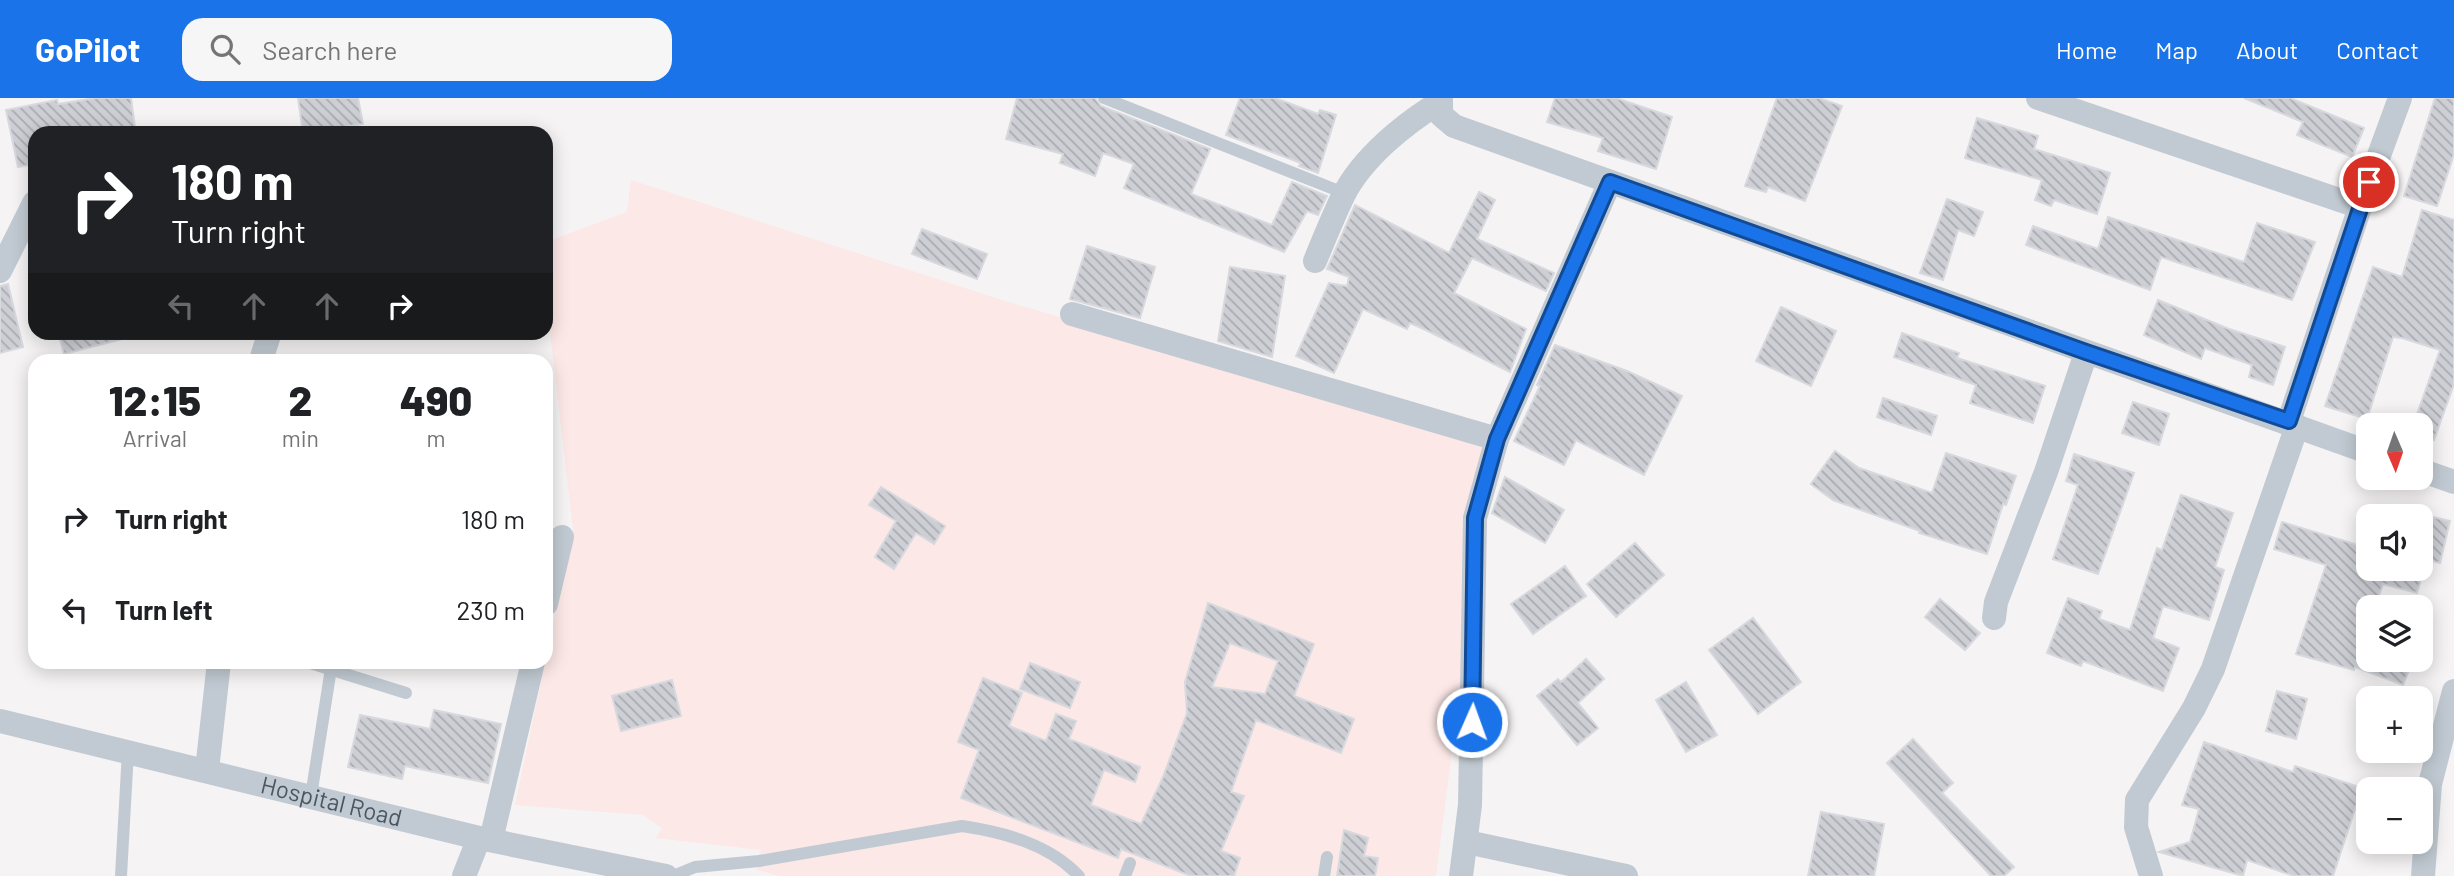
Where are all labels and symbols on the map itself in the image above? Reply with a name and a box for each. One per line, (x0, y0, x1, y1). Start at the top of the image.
pin (2339, 152, 2399, 212)
north arrow (2356, 413, 2432, 490)
position arrow (1435, 685, 1509, 759)
street label: Hospital Road (258, 769, 405, 832)

